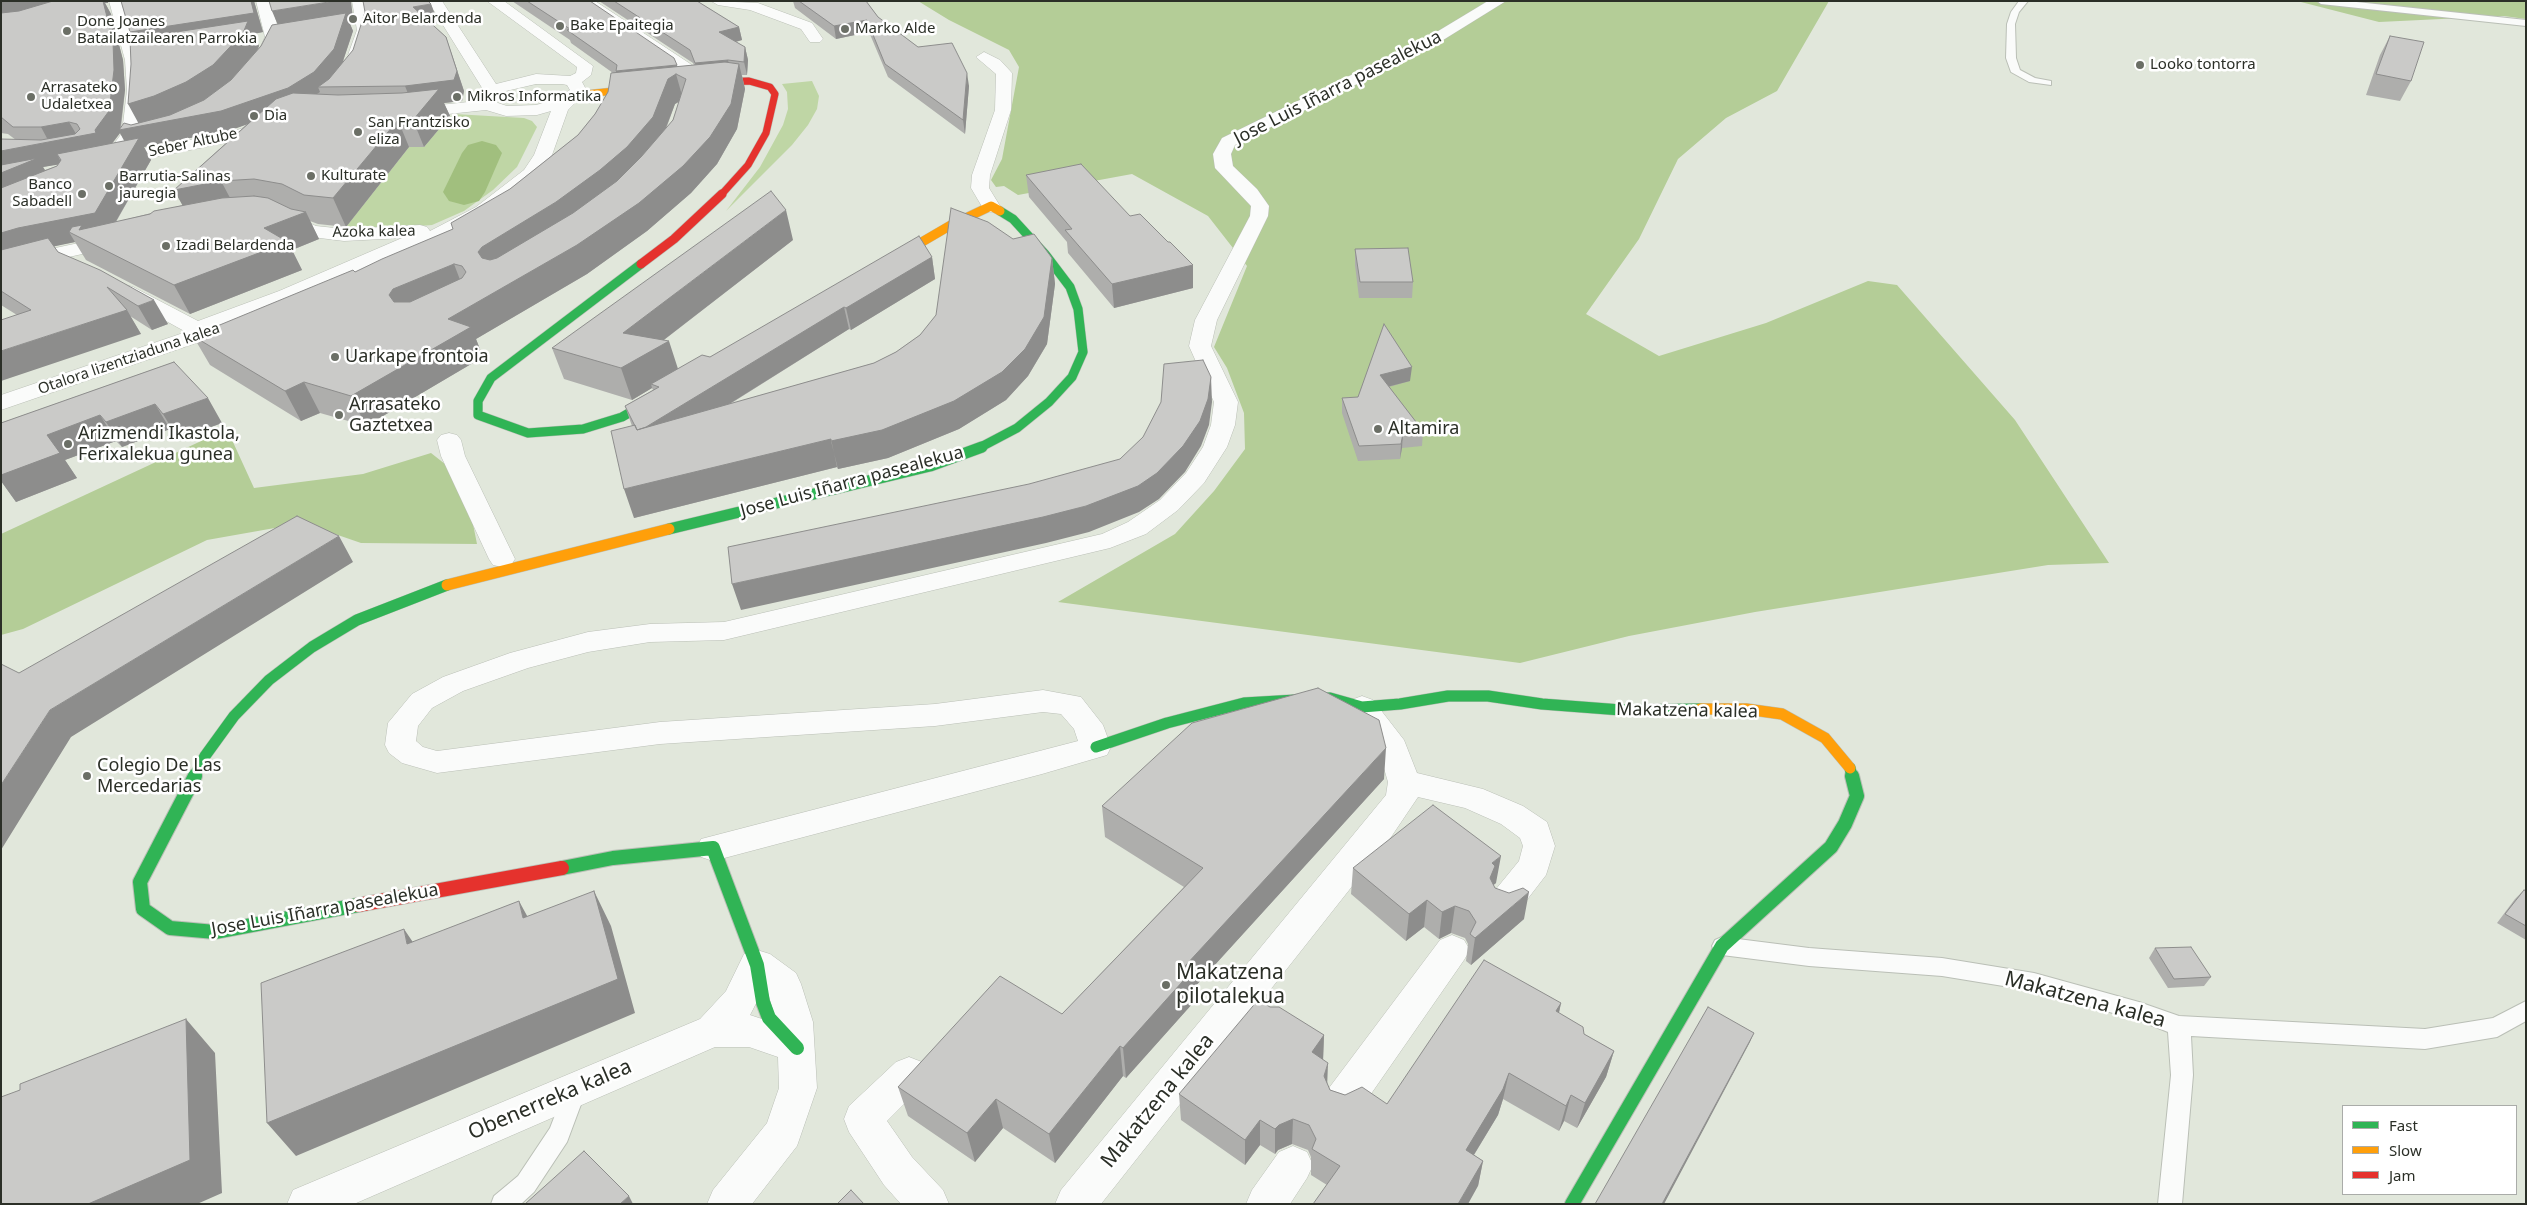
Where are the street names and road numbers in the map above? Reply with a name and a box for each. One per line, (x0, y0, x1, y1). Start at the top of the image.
street label: Jose Luis Iñarra pasealekua (1231, 26, 1445, 150)
street label: Seber Altube (147, 125, 239, 161)
street label: Azoka kalea (332, 222, 416, 242)
street label: Otalora lizentziaduna kalea (36, 319, 222, 399)
street label: Jose Luis Iñarra pasealekua (738, 442, 966, 522)
street label: Makatzena kalea (1616, 699, 1758, 723)
street label: Jose Luis Iñarra pasealekua (210, 879, 440, 941)
street label: Makatzena kalea (2002, 966, 2168, 1034)
street label: Makatzena kalea (1096, 1029, 1220, 1173)
street label: Obenerreka kalea (464, 1054, 636, 1146)

